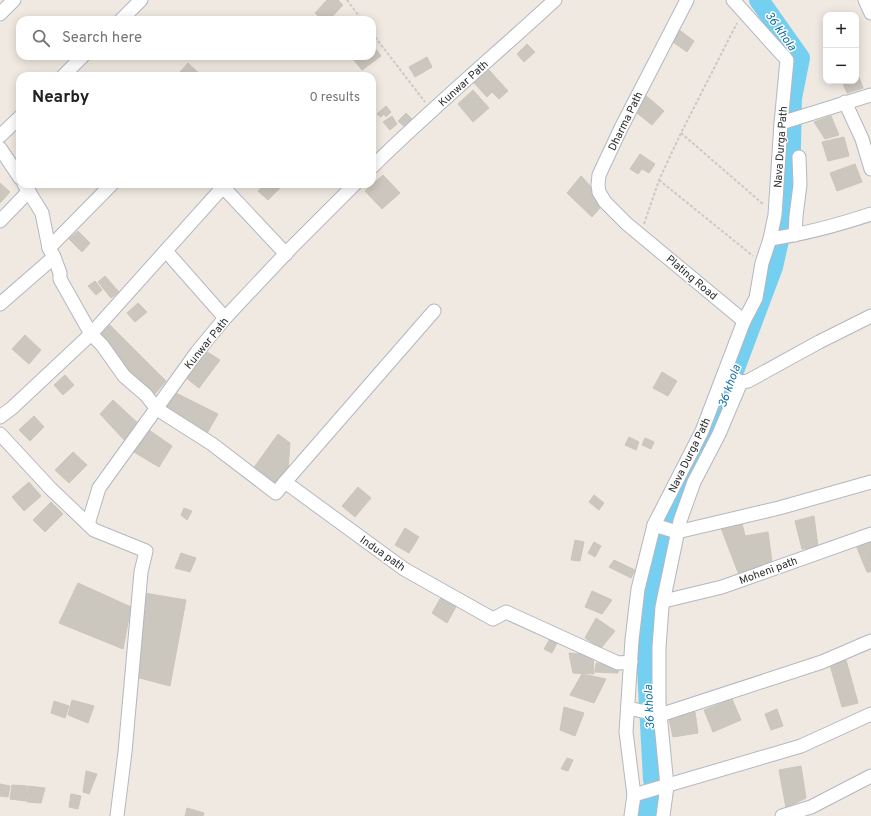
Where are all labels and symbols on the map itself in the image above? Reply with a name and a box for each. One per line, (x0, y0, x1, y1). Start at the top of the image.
water label: 36 khola (761, 9, 800, 55)
street label: Kunwar Path (436, 58, 492, 110)
street label: Dharma Path (606, 90, 646, 153)
street label: Nava Durga Path (771, 106, 791, 188)
street label: Plating Road (663, 252, 720, 303)
street label: Kunwar Path (182, 315, 232, 372)
water label: 36 khola (715, 362, 745, 410)
street label: Nava Durga Path (666, 416, 714, 495)
street label: Indua path (357, 533, 408, 575)
street label: Moheni path (737, 554, 799, 588)
water label: 36 khola (641, 683, 659, 730)

